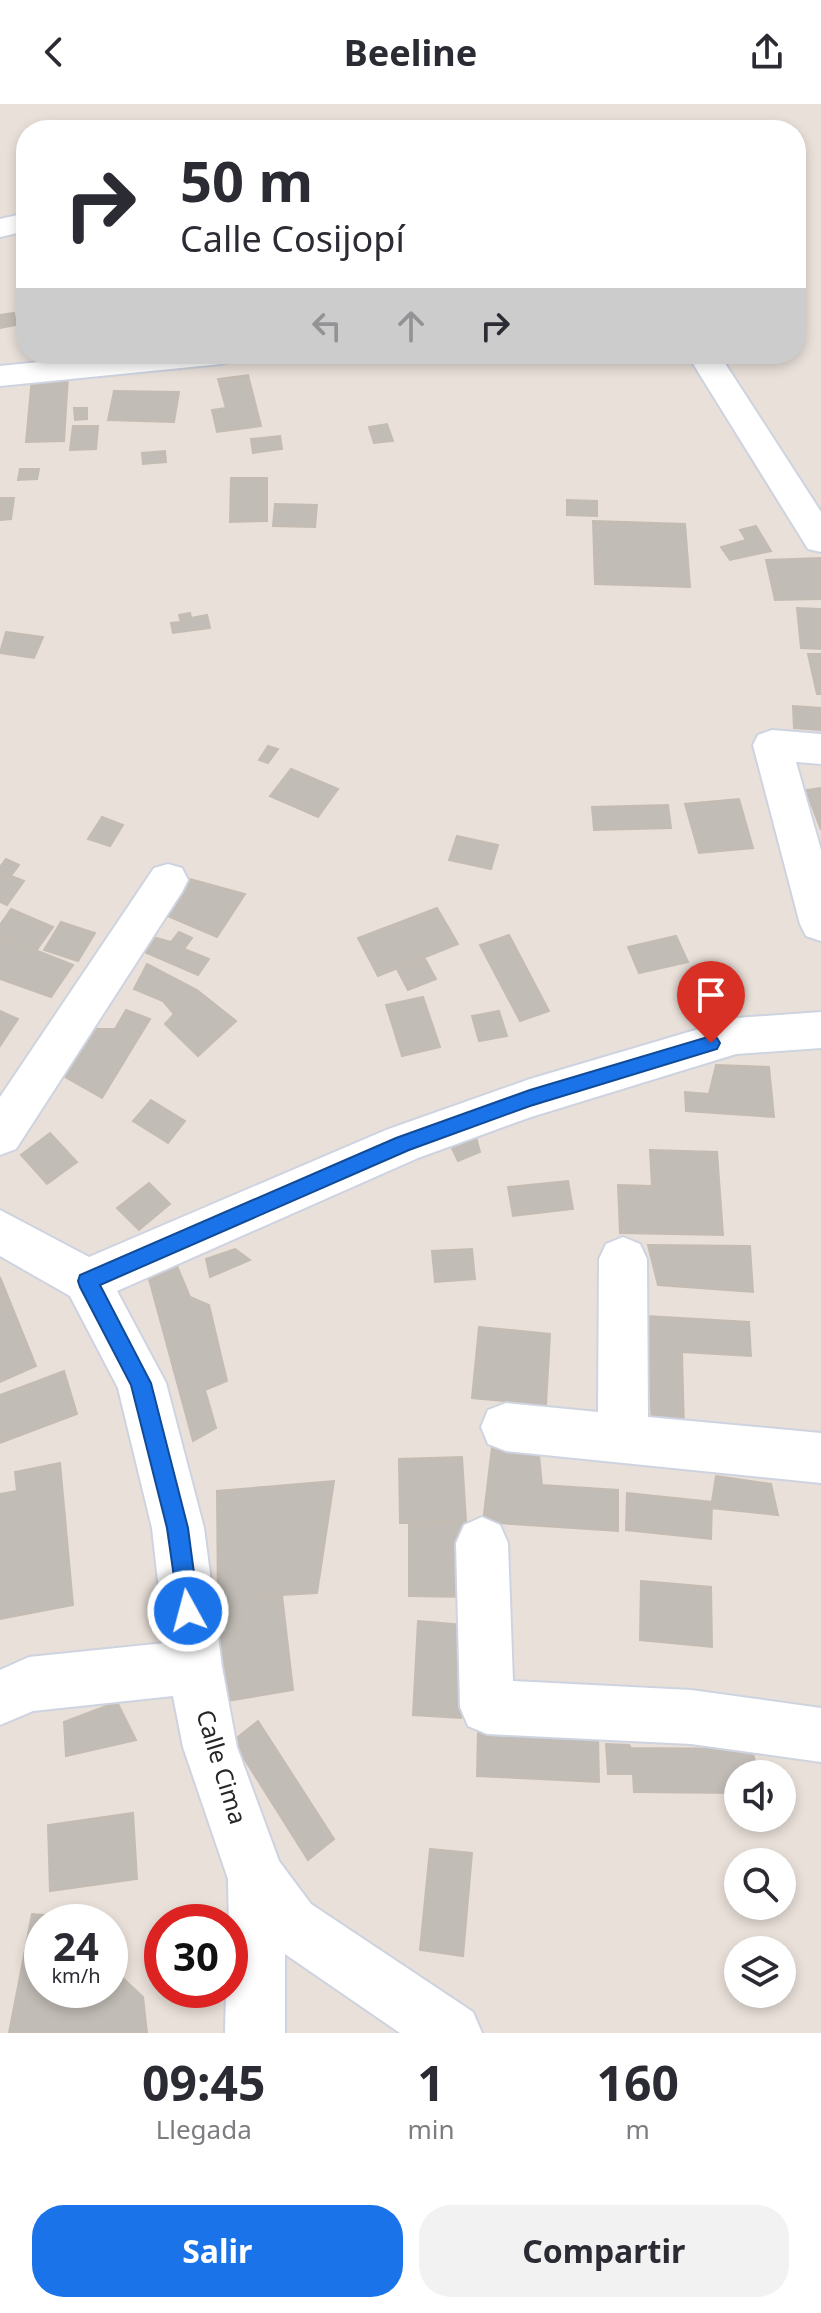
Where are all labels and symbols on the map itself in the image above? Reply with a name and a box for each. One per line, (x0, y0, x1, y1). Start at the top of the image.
pin (677, 961, 745, 1043)
position arrow (146, 1569, 230, 1653)
street label: Calle Cima (189, 1705, 255, 1828)
speed limit sign: 30 (144, 1904, 248, 2008)

